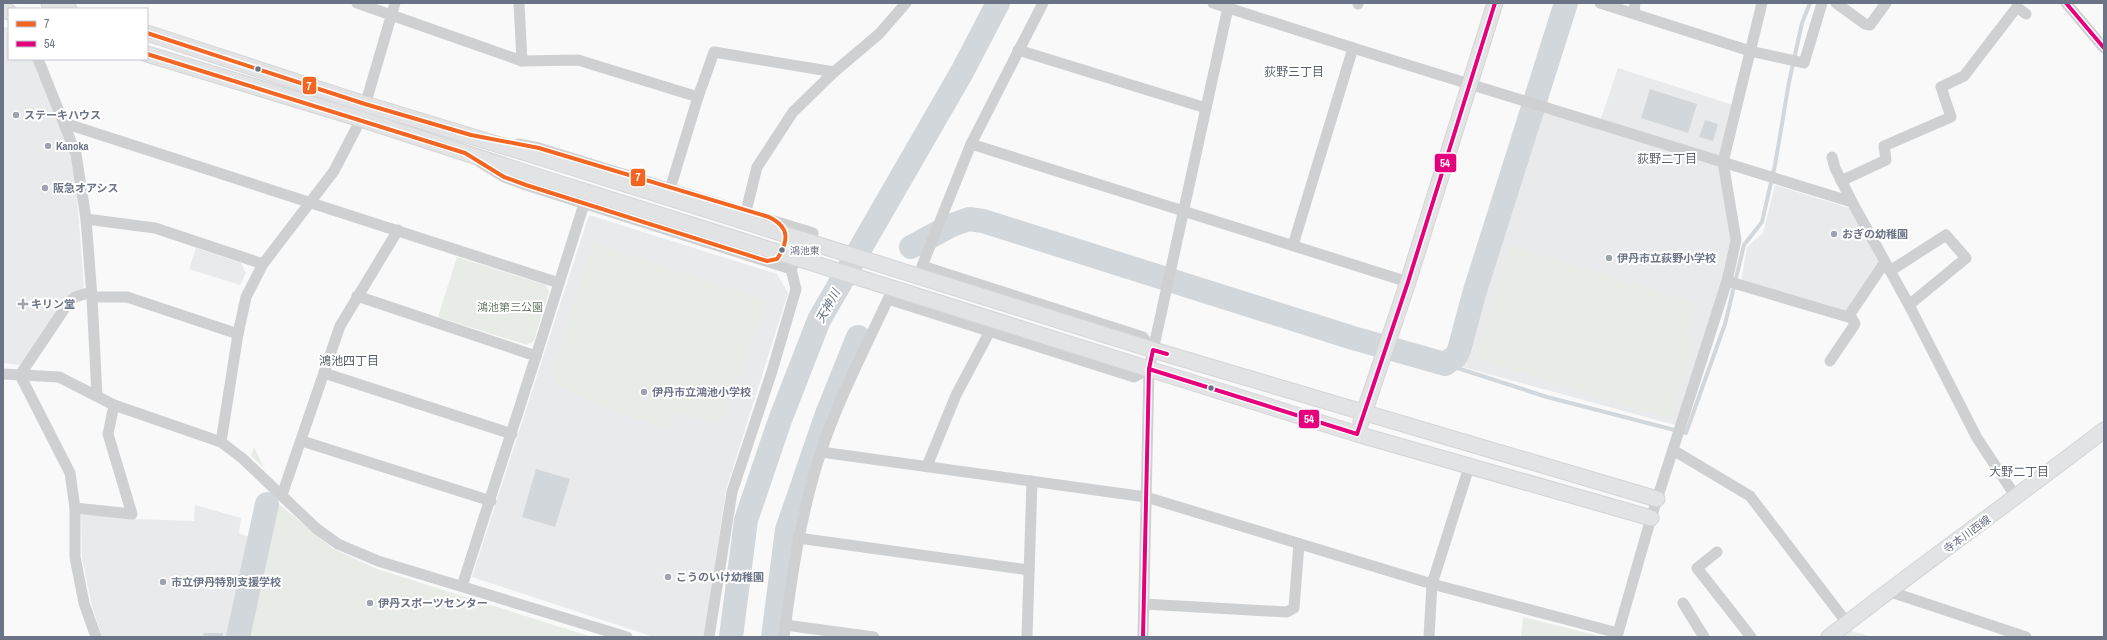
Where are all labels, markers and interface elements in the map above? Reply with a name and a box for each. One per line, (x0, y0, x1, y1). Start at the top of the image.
legend (8, 8, 148, 60)
text: 7 (44, 16, 50, 32)
text: 54 (44, 36, 55, 52)
unlabelled marker (253, 64, 263, 74)
district label: 荻野三丁目 (1264, 64, 1324, 80)
line badge: 7 (302, 76, 317, 95)
text: 7 (306, 79, 312, 93)
place label: ステーキハウス (24, 108, 101, 122)
marker: ステーキハウス (11, 110, 21, 120)
place label: Kanoka (56, 139, 89, 153)
marker: Kanoka (43, 141, 53, 151)
district label: 荻野二丁目 (1637, 151, 1697, 167)
line badge: 54 (1434, 153, 1457, 173)
text: 54 (1440, 156, 1450, 170)
line badge: 7 (630, 168, 646, 187)
text: 7 (635, 170, 641, 184)
place label: 阪急オアシス (53, 181, 119, 195)
marker: 阪急オアシス (40, 183, 50, 193)
place label: おぎの幼稚園 (1842, 227, 1908, 241)
marker: おぎの幼稚園 (1829, 229, 1839, 239)
place label: 鴻池東 (790, 244, 820, 257)
marker: 鴻池東 (777, 245, 787, 255)
place label: 伊丹市立荻野小学校 (1617, 251, 1716, 265)
marker: 伊丹市立荻野小学校 (1604, 253, 1614, 263)
water label: 天神川 (812, 285, 845, 326)
place label: キリン堂 (31, 297, 75, 311)
marker: キリン堂 (18, 299, 28, 309)
park label: 鴻池第三公園 (477, 300, 543, 314)
district label: 鴻池四丁目 (319, 353, 379, 369)
unlabelled marker (1206, 383, 1216, 393)
place label: 伊丹市立鴻池小学校 (652, 385, 751, 399)
marker: 伊丹市立鴻池小学校 (639, 387, 649, 397)
line badge: 54 (1298, 409, 1320, 429)
text: 54 (1304, 412, 1314, 426)
district label: 大野二丁目 (1989, 464, 2049, 480)
street label: 寺本川西線 (1941, 512, 1993, 556)
place label: こうのいけ幼稚園 (676, 570, 764, 584)
marker: こうのいけ幼稚園 (663, 572, 673, 582)
place label: 市立伊丹特別支援学校 (171, 575, 281, 589)
marker: 市立伊丹特別支援学校 (158, 577, 168, 587)
place label: 伊丹スポーツセンター (378, 596, 488, 610)
marker: 伊丹スポーツセンター (365, 598, 375, 608)

